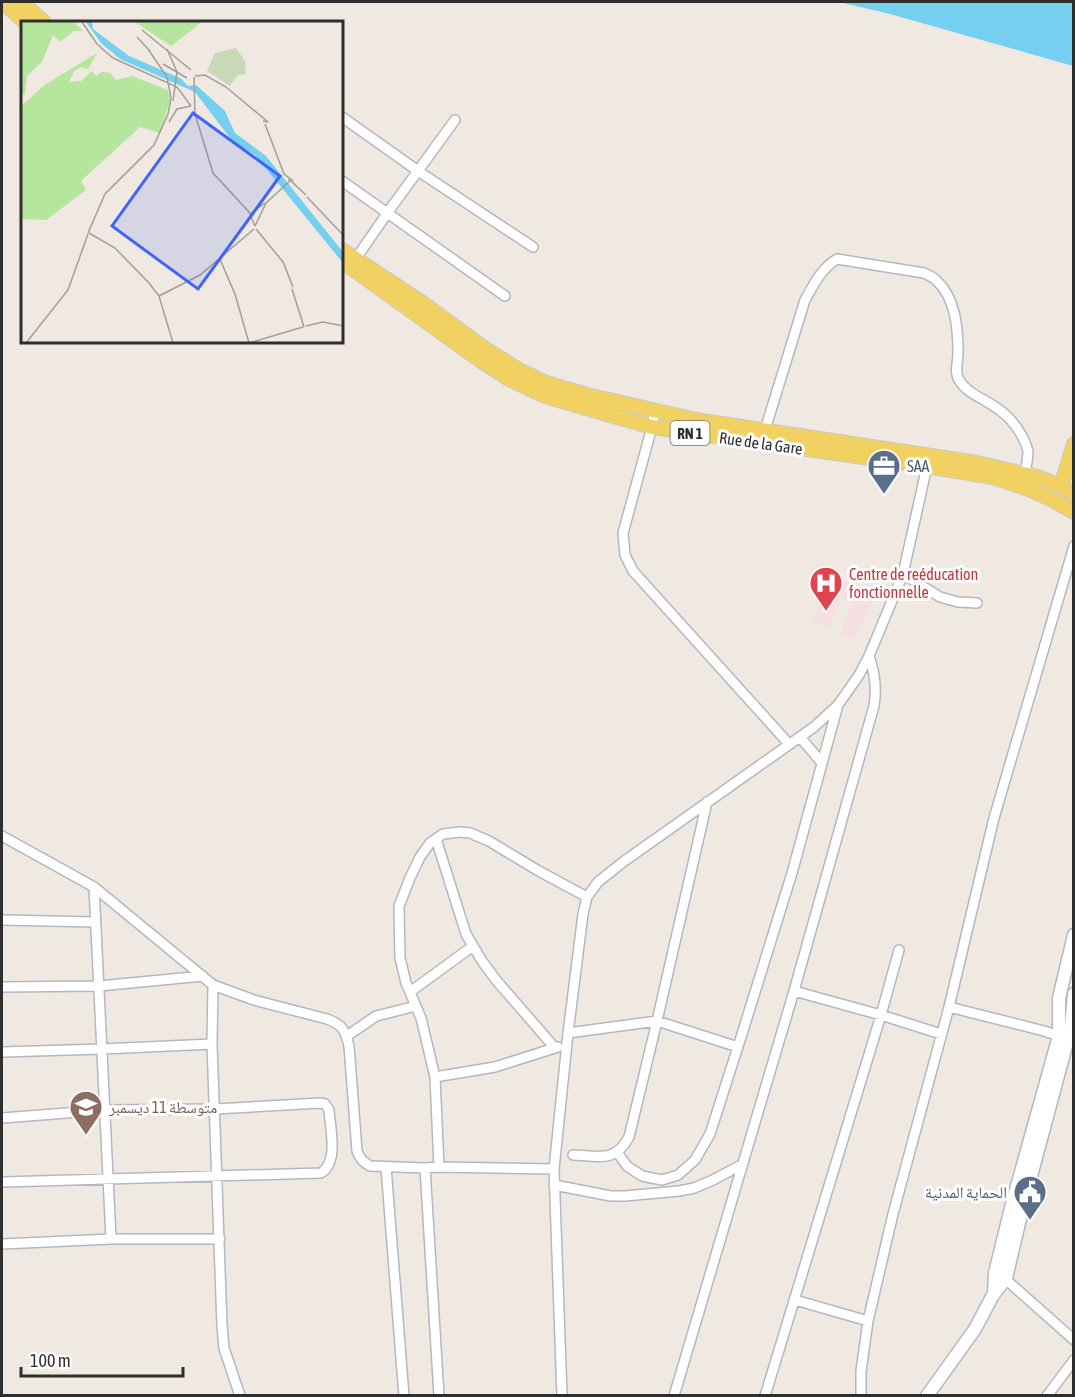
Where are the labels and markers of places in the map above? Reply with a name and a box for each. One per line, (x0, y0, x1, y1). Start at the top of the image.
office icon: SAA (866, 448, 902, 495)
place label: SAA (907, 457, 930, 475)
hospital icon: Centre de reéducation fonctionnelle (808, 565, 844, 612)
place label: Centre de reéducation fonctionnelle (849, 565, 978, 601)
school or university icon: متوسطة 11 ديسمبر (68, 1089, 104, 1136)
place label: متوسطة 11 ديسمبر (108, 1098, 217, 1117)
public building icon: الحماية المدنية (1012, 1174, 1048, 1221)
place label: الحماية المدنية (925, 1183, 1007, 1201)

